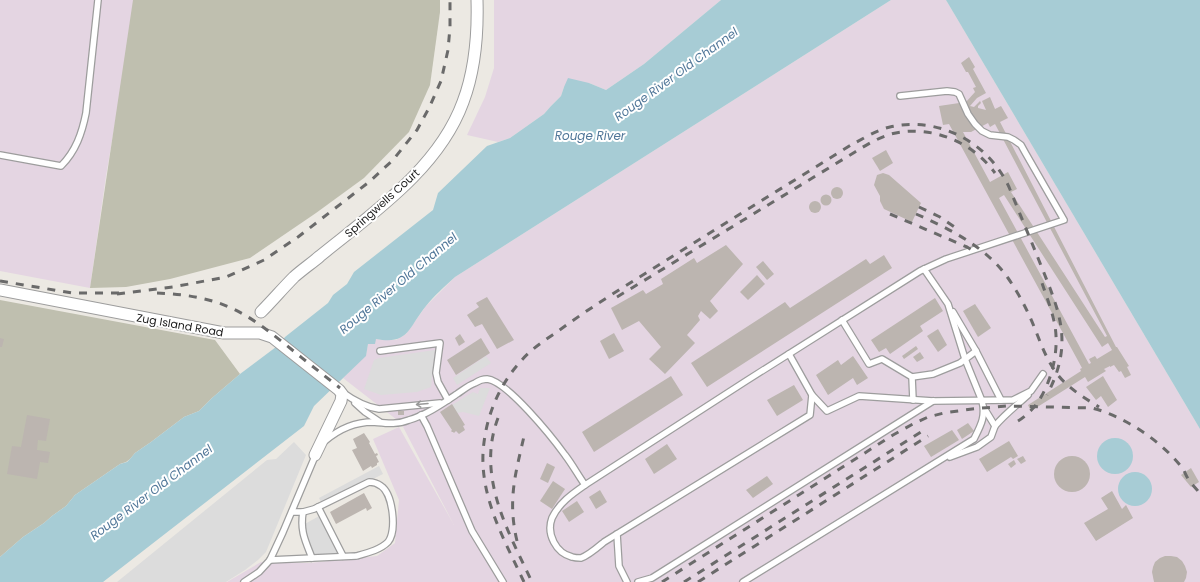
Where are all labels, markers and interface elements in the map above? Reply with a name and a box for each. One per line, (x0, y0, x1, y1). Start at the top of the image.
water label: Rouge River Old Channel (611, 23, 741, 125)
water label: Rouge River (555, 127, 626, 144)
street label: Springwells Court (341, 165, 423, 241)
water label: Rouge River Old Channel (335, 229, 461, 337)
street label: Zug Island Road (135, 309, 225, 341)
one-way arrow (416, 401, 429, 408)
water label: Rouge River Old Channel (86, 440, 216, 544)

